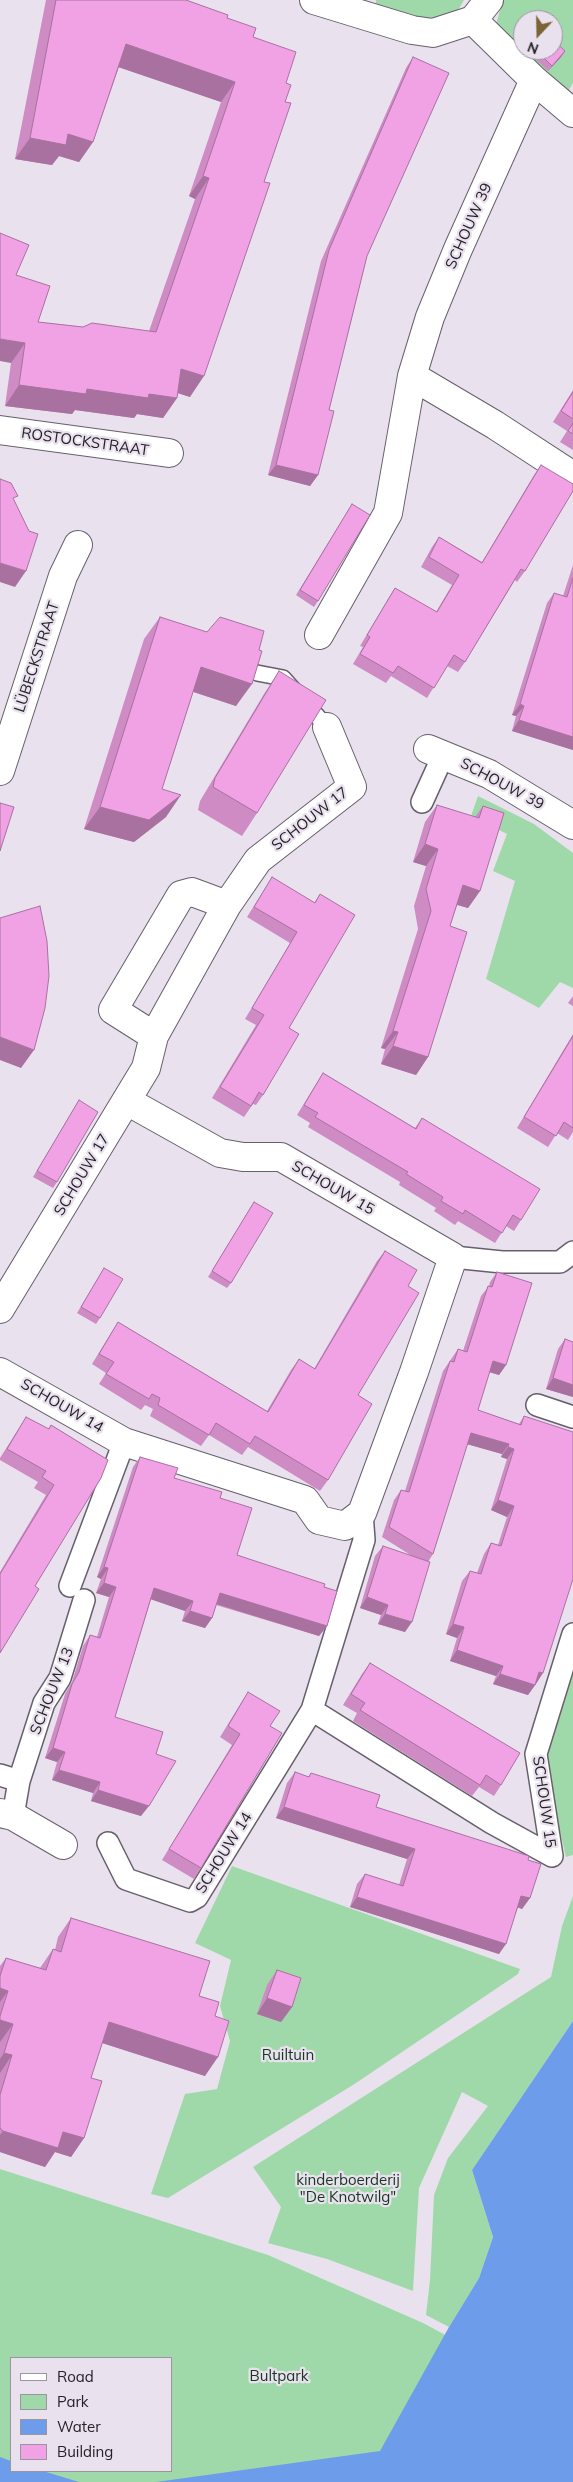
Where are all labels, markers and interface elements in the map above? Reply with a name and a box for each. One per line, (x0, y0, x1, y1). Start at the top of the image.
north arrow (513, 10, 563, 60)
text: N (525, 38, 541, 58)
street label: SCHOUW 39 (442, 180, 496, 272)
street label: ROSTOCKSTRAAT (20, 424, 150, 460)
street label: LÜBECKSTRAAT (11, 599, 63, 715)
street label: SCHOUW 39 (457, 754, 547, 814)
street label: SCHOUW 17 (268, 784, 352, 854)
street label: SCHOUW 17 (51, 1131, 113, 1219)
street label: SCHOUW 15 (289, 1157, 377, 1219)
street label: SCHOUW 14 (18, 1375, 106, 1437)
street label: SCHOUW 13 (26, 1645, 78, 1737)
street label: SCHOUW 15 (529, 1755, 559, 1849)
street label: SCHOUW 14 (192, 1809, 256, 1897)
park label: Ruiltuin (262, 2046, 314, 2064)
park label: kinderboerderij "De Knotwilg" (296, 2171, 400, 2206)
legend (10, 2357, 172, 2472)
text: Road (57, 2367, 94, 2386)
park label: Bultpark (250, 2367, 308, 2385)
text: Park (57, 2392, 89, 2411)
text: Water (57, 2417, 101, 2436)
text: Building (57, 2442, 113, 2461)

